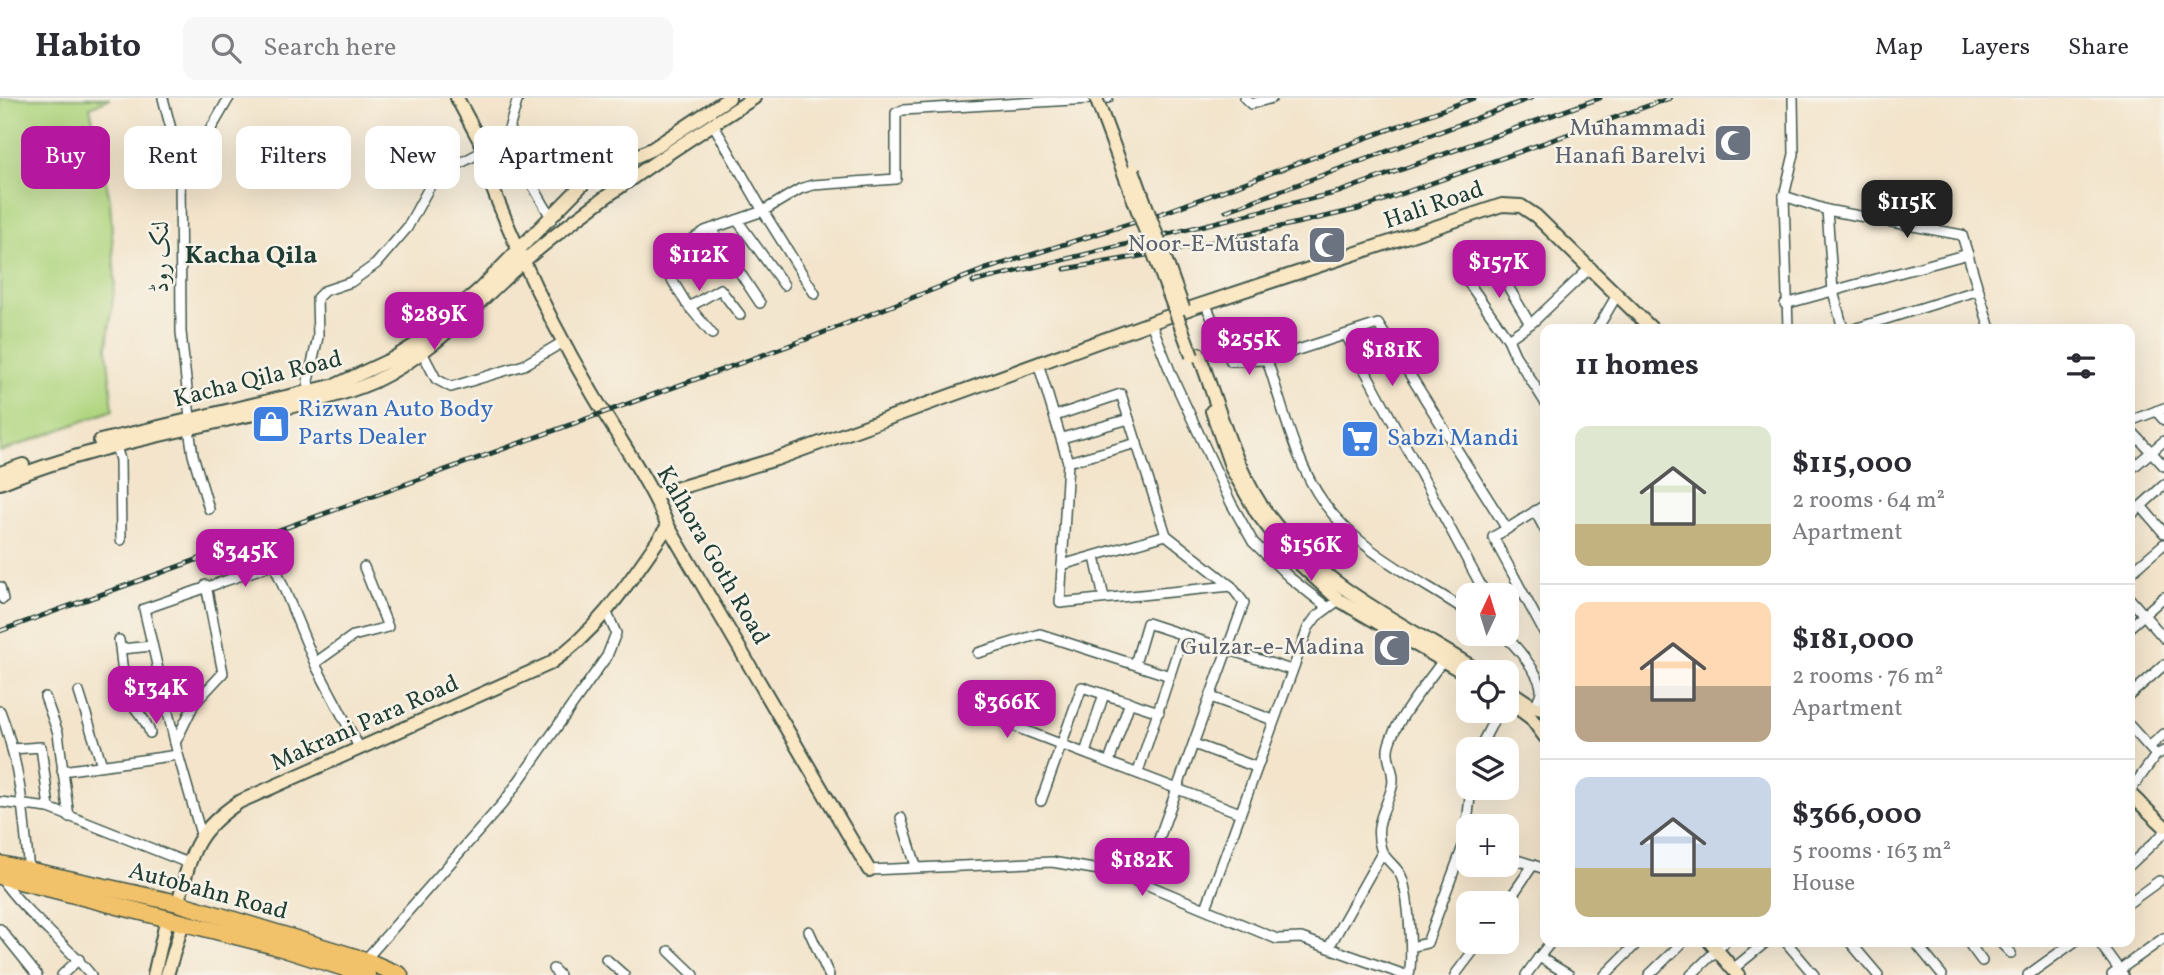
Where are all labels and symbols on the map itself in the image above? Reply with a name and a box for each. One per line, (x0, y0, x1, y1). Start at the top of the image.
place label: Muhammadi Hanafi Barelvi (1554, 112, 1706, 174)
mosque icon: Muhammadi Hanafi Barelvi (1712, 122, 1754, 164)
street label: Hali Road (1380, 173, 1488, 239)
pin: $115K (1858, 180, 1956, 240)
street label: لنک روڈ (145, 221, 179, 293)
mosque icon: Noor-E-Mustafa (1306, 224, 1348, 266)
place label: Noor-E-Mustafa (1128, 228, 1300, 262)
pin: $112K (650, 234, 748, 293)
district label: Kacha Qila (185, 238, 317, 274)
pin: $157K (1450, 240, 1548, 300)
pin: $289K (385, 292, 483, 352)
pin: $255K (1200, 317, 1298, 377)
pin: $181K (1343, 328, 1441, 388)
street label: Kacha Qila Road (170, 343, 346, 417)
place label: Rizwan Auto Body Parts Dealer (298, 393, 493, 455)
shop icon: Rizwan Auto Body Parts Dealer (250, 403, 292, 445)
supermarket icon: Sabzi Mandi (1339, 418, 1381, 460)
place label: Sabzi Mandi (1387, 422, 1519, 456)
street label: Kalhora Goth Road (647, 460, 777, 652)
pin: $156K (1262, 524, 1360, 583)
pin: $345K (196, 530, 294, 589)
north arrow (1456, 583, 1519, 646)
mosque icon: Gulzar-e-Madina (1371, 627, 1413, 669)
place label: Gulzar-e-Madina (1180, 631, 1365, 665)
pin: $134K (107, 666, 205, 726)
street label: Makrani Para Road (266, 667, 464, 781)
pin: $366K (958, 680, 1056, 740)
pin: $182K (1093, 838, 1191, 898)
street label: Autobahn Road (125, 854, 291, 930)

